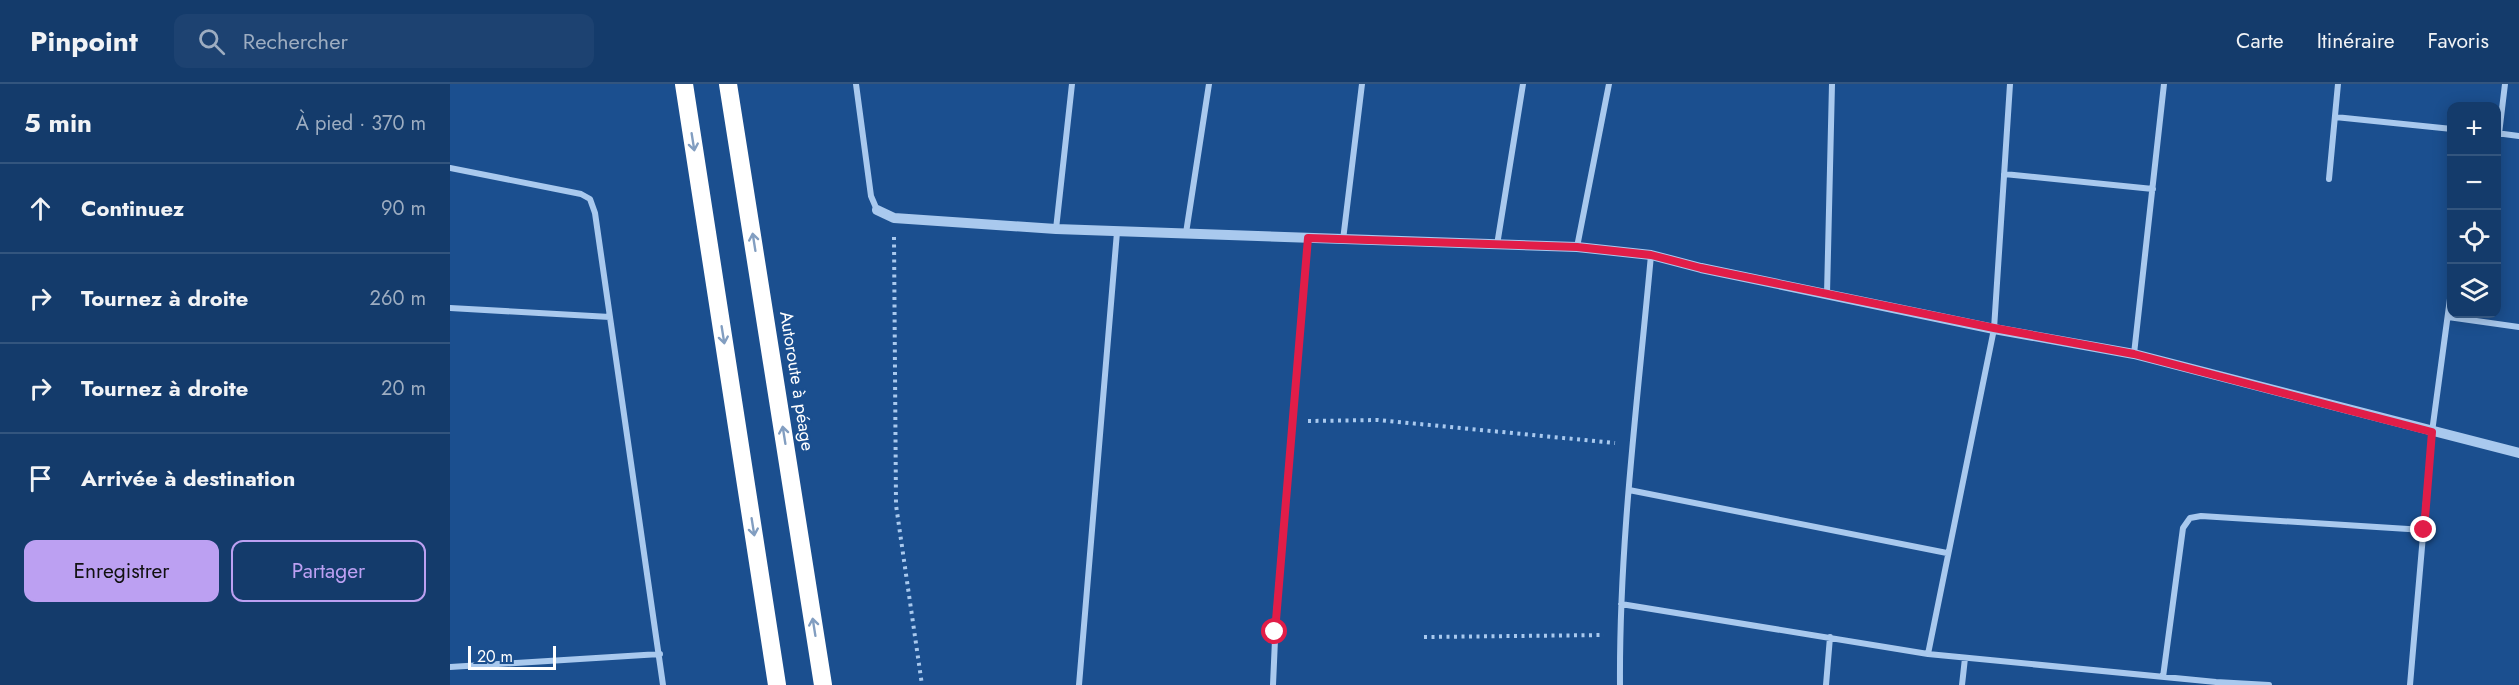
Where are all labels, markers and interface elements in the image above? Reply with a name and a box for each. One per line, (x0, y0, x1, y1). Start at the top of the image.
search box (174, 14, 594, 68)
text: Pinpoint (30, 21, 138, 62)
icon: search (195, 25, 228, 58)
text: Rechercher (243, 25, 348, 57)
text: Carte (2236, 26, 2284, 56)
text: Itinéraire (2317, 26, 2395, 56)
text: Favoris (2428, 26, 2489, 56)
map controls (2447, 102, 2501, 318)
button: + (2447, 102, 2501, 156)
text: 5 min (24, 104, 92, 142)
text: À pied · 370 m (296, 109, 426, 138)
one-way arrow (687, 131, 698, 151)
button: − (2447, 156, 2501, 210)
icon: ahead (24, 192, 57, 225)
text: Continuez (81, 192, 184, 224)
text: 90 m (381, 194, 426, 223)
button: locate (2447, 210, 2501, 264)
one-way arrow (748, 233, 759, 252)
button: layers (2447, 264, 2501, 318)
icon: right (24, 282, 57, 315)
text: Tournez à droite (81, 282, 248, 314)
text: 260 m (370, 284, 426, 313)
street label: Autoroute à péage (773, 309, 821, 453)
one-way arrow (717, 324, 728, 344)
icon: right (24, 372, 57, 405)
text: Tournez à droite (81, 372, 248, 404)
text: 20 m (381, 374, 426, 403)
one-way arrow (778, 425, 789, 445)
icon: arrive (24, 462, 57, 495)
text: Arrivée à destination (81, 462, 295, 494)
route end (2410, 516, 2436, 542)
one-way arrow (747, 517, 758, 537)
button: Enregistrer (24, 540, 219, 602)
button: Partager (231, 540, 426, 602)
one-way arrow (809, 618, 820, 638)
route start (1261, 618, 1287, 644)
scale bar (468, 643, 556, 670)
text: 20 m (477, 645, 513, 668)

